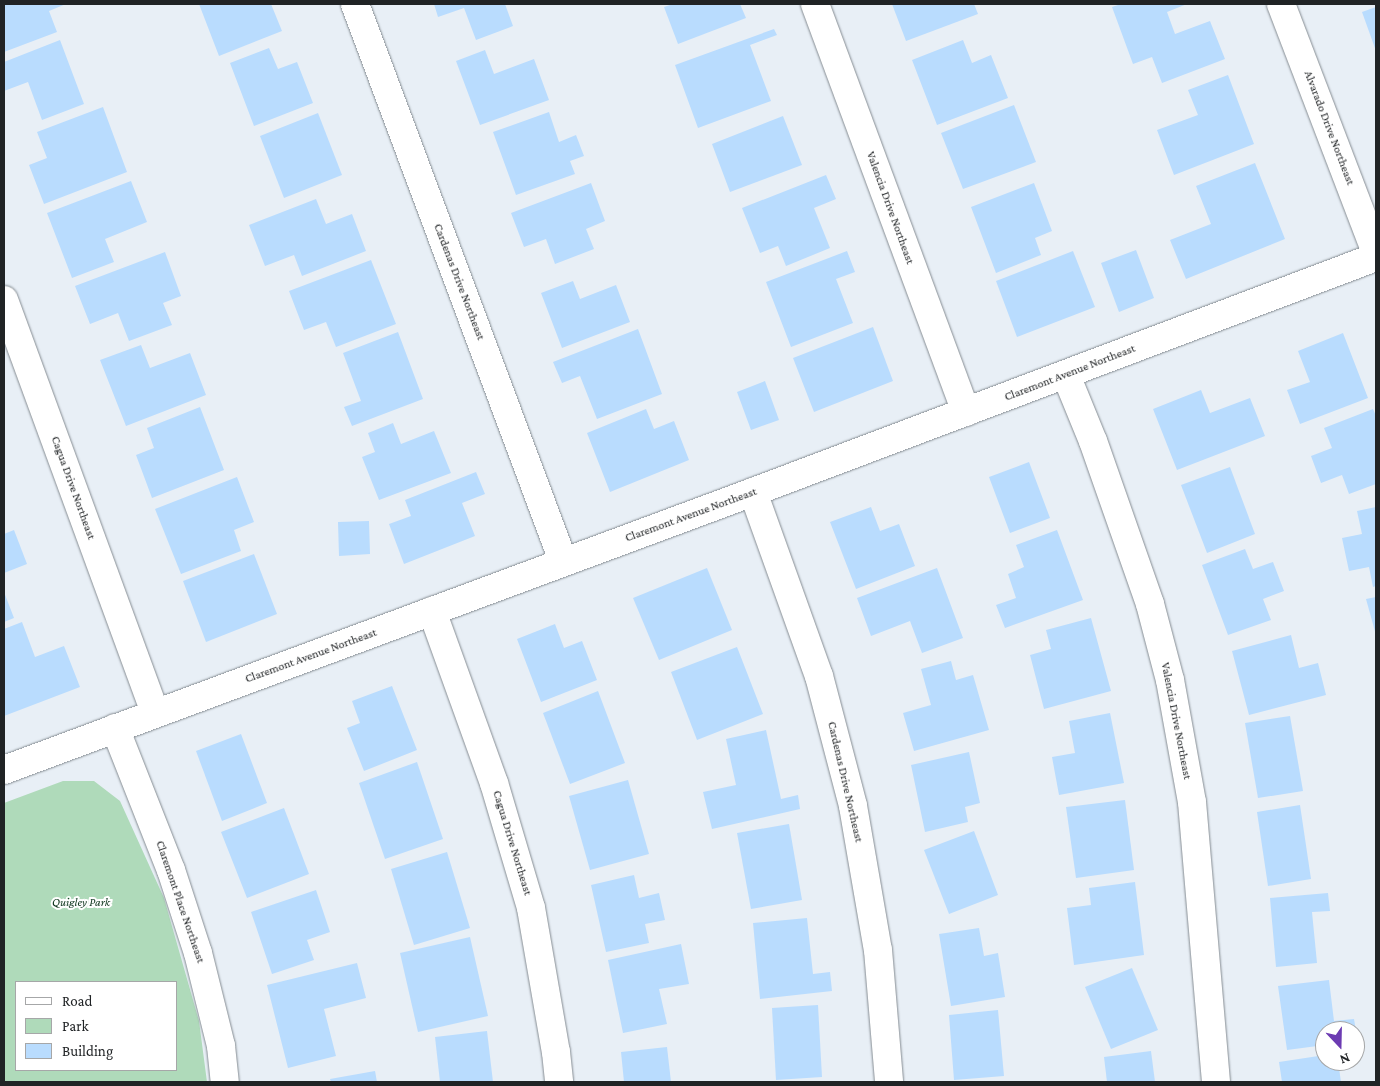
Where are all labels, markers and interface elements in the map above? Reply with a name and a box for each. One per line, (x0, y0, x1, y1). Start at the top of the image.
street label: Alvarado Drive Northeast (1301, 69, 1357, 187)
street label: Valencia Drive Northeast (863, 150, 917, 266)
street label: Cardenas Drive Northeast (430, 222, 488, 342)
street label: Claremont Avenue Northeast (1003, 341, 1137, 405)
street label: Cagua Drive Northeast (48, 434, 98, 542)
street label: Claremont Avenue Northeast (623, 484, 759, 546)
street label: Claremont Avenue Northeast (243, 625, 379, 687)
street label: Valencia Drive Northeast (1158, 661, 1194, 781)
street label: Cardenas Drive Northeast (824, 720, 866, 844)
street label: Cagua Drive Northeast (489, 789, 535, 897)
street label: Claremont Place Northeast (152, 839, 208, 965)
park label: Quigley Park (52, 896, 110, 910)
legend (15, 981, 178, 1071)
text: Road (62, 993, 92, 1009)
text: Park (62, 1018, 89, 1034)
north arrow (1315, 1021, 1365, 1071)
text: Building (62, 1043, 113, 1059)
text: N (1338, 1050, 1352, 1068)

